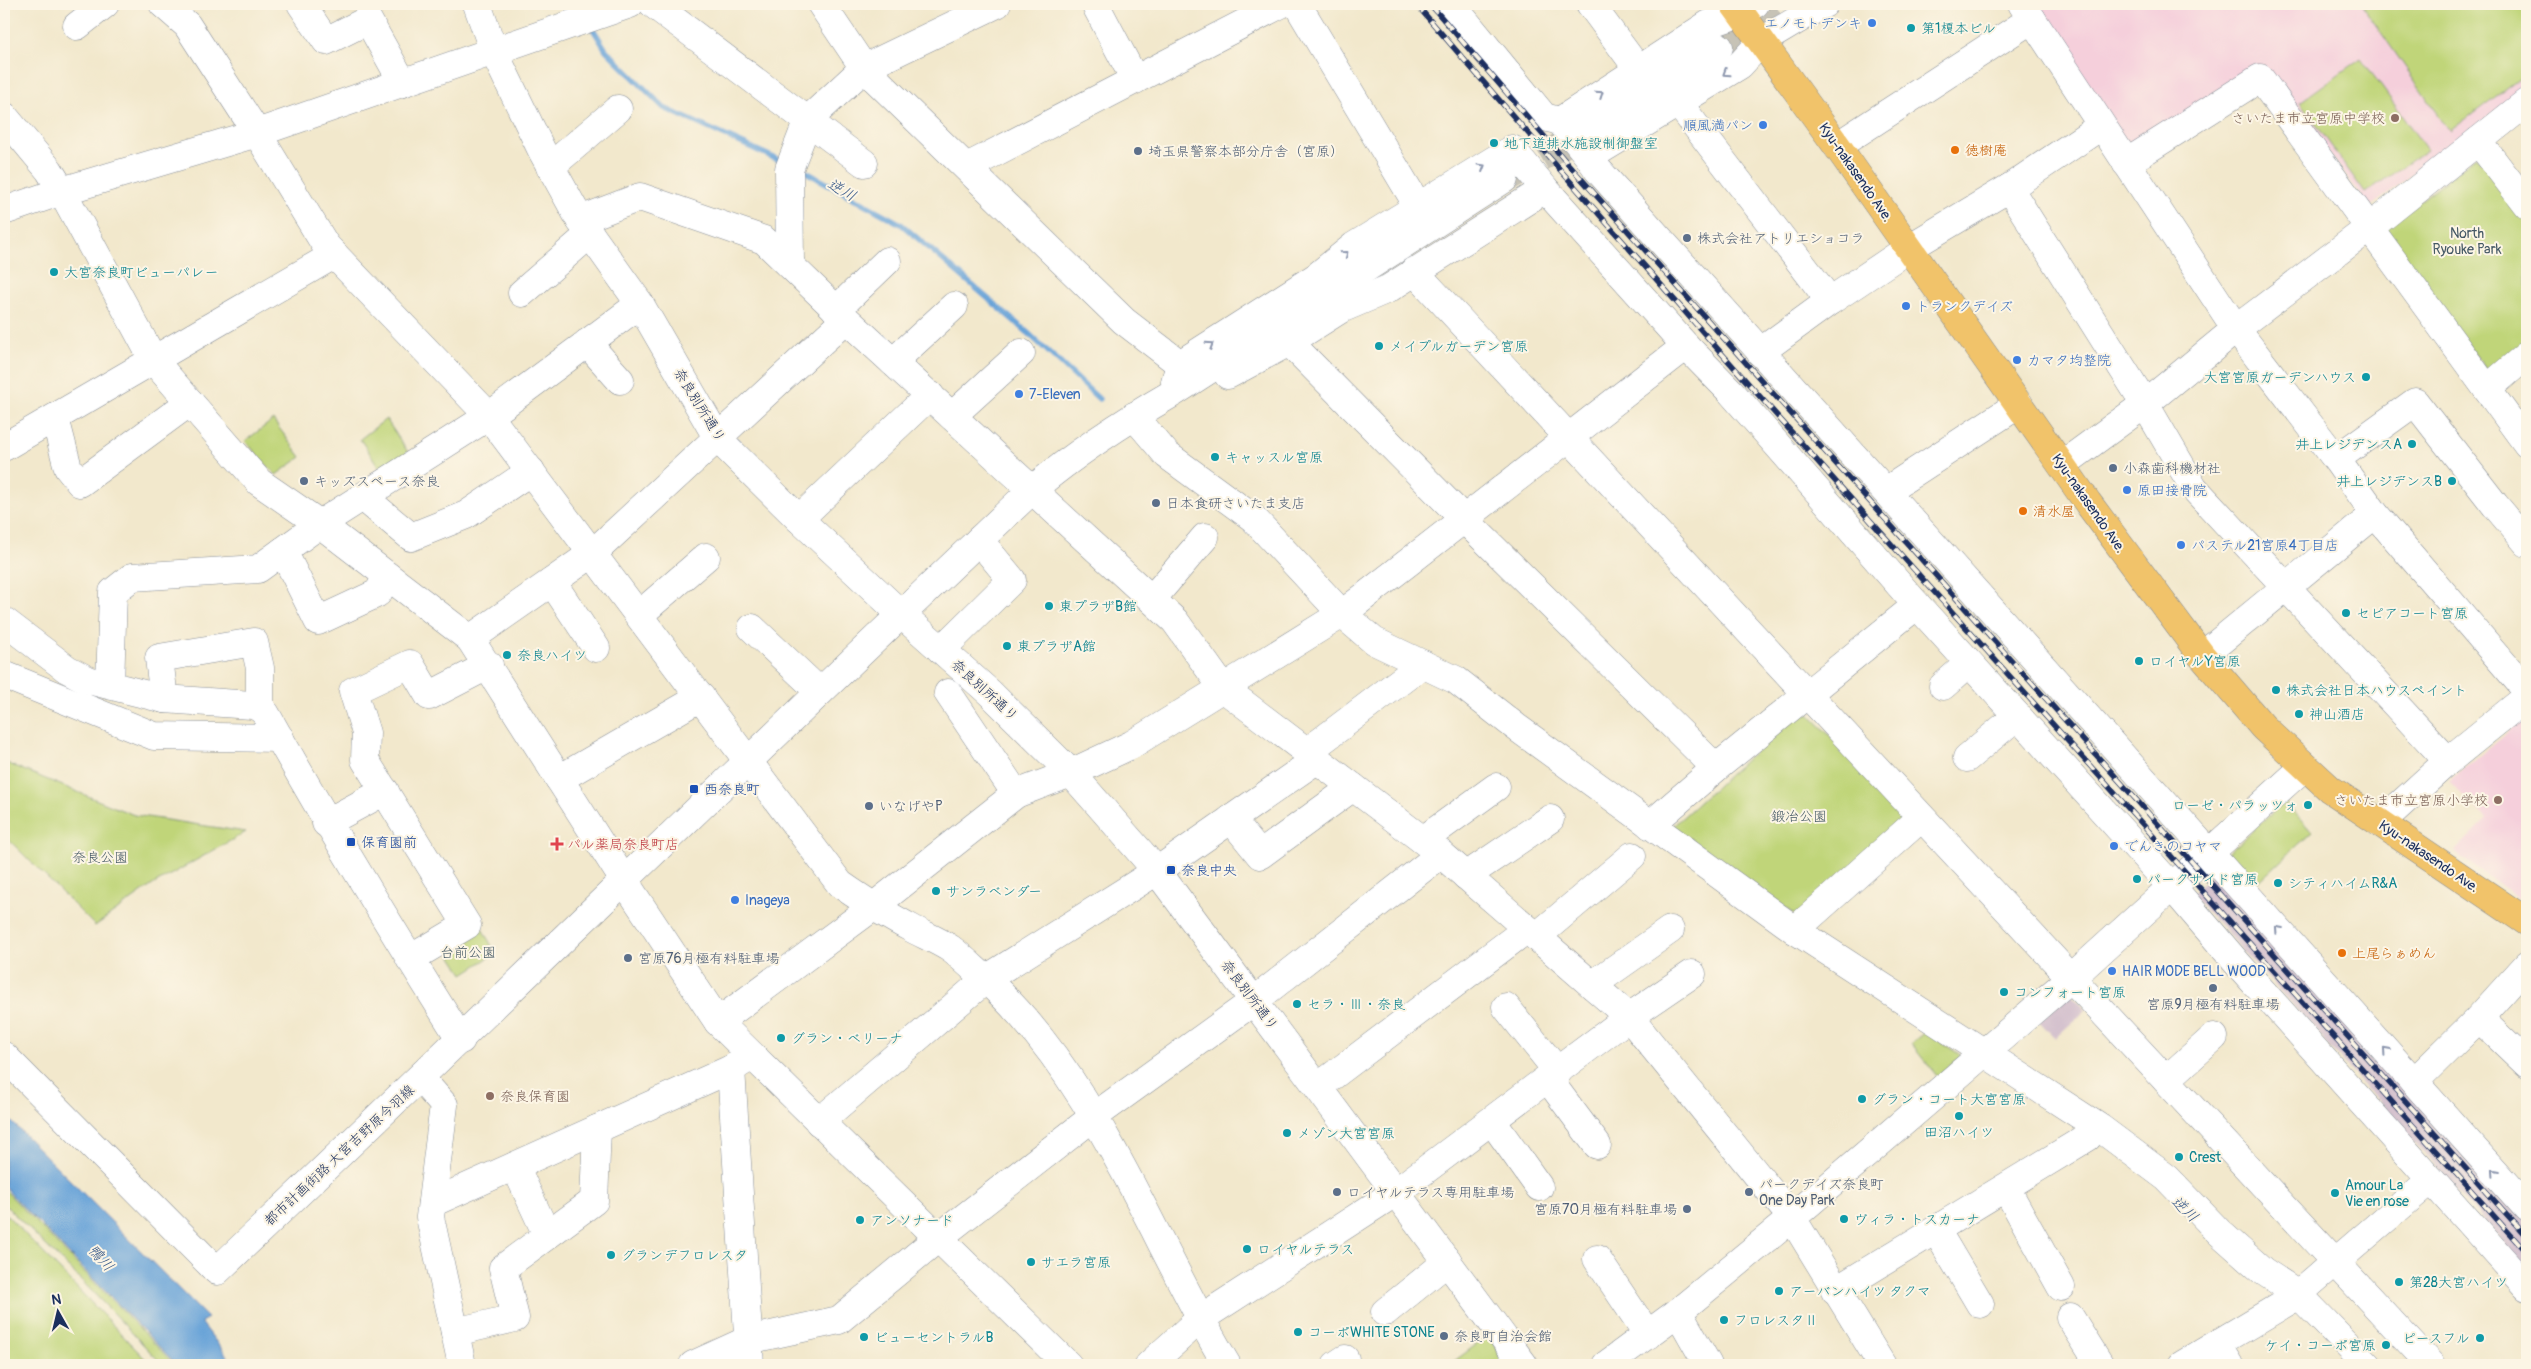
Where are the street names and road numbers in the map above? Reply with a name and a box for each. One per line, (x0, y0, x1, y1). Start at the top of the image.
street label: Kyu-nakasendo Ave. (1815, 120, 1896, 225)
street label: 奈良別所通り (670, 365, 729, 445)
street label: Kyu-nakasendo Ave. (2048, 451, 2129, 556)
street label: 奈良別所通り (948, 656, 1022, 725)
street label: Kyu-nakasendo Ave. (2376, 817, 2482, 896)
street label: 奈良別所通り (1218, 957, 1282, 1034)
street label: 都市計画街路 大宮吉野原今羽線 (261, 1081, 418, 1229)

